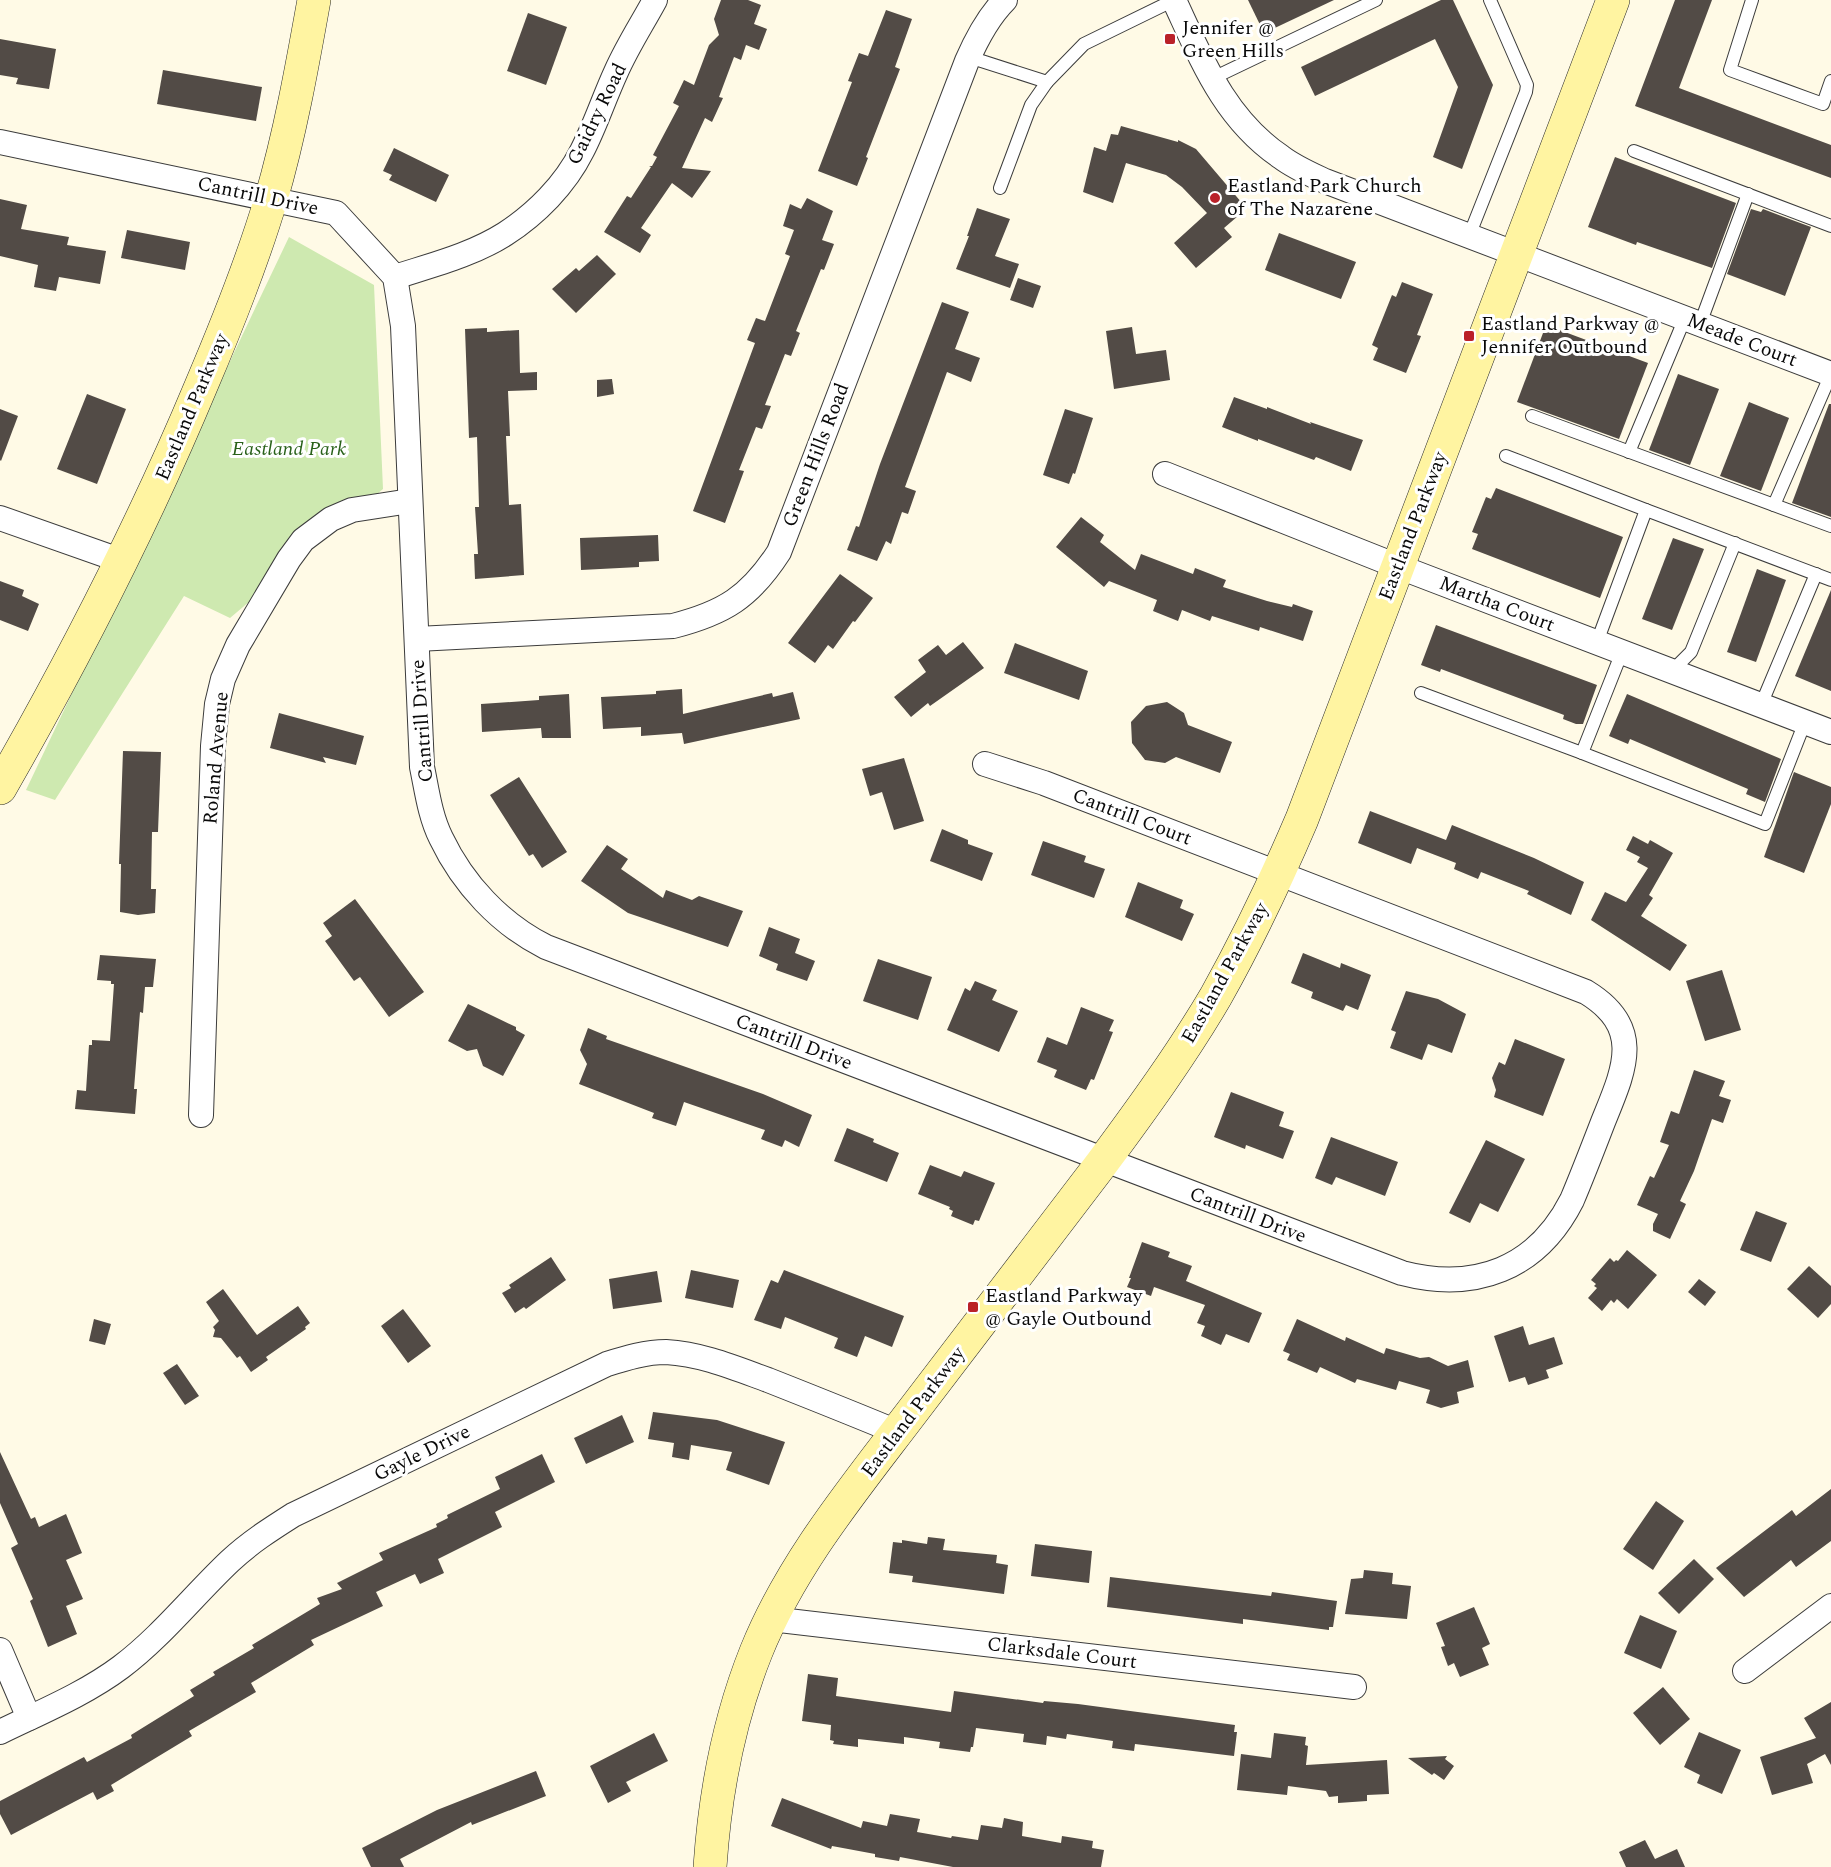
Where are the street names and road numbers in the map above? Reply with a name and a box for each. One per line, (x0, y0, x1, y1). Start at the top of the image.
street label: Gaidry Road (559, 58, 635, 170)
street label: Cantrill Drive (195, 169, 321, 223)
street label: Meade Court (1682, 305, 1802, 375)
street label: Eastland Parkway (147, 327, 237, 485)
street label: Green Hills Road (775, 379, 857, 531)
street label: Eastland Parkway (1371, 446, 1456, 605)
street label: Martha Court (1435, 568, 1559, 640)
street label: Cantrill Drive (403, 659, 441, 783)
street label: Roland Avenue (195, 690, 237, 826)
street label: Cantrill Court (1068, 780, 1196, 854)
street label: Eastland Parkway (1174, 896, 1277, 1049)
street label: Cantrill Drive (731, 1006, 857, 1078)
street label: Cantrill Drive (1185, 1179, 1311, 1251)
street label: Eastland Parkway (854, 1339, 973, 1484)
street label: Gayle Drive (369, 1417, 475, 1489)
street label: Clarksdale Court (985, 1629, 1139, 1677)

